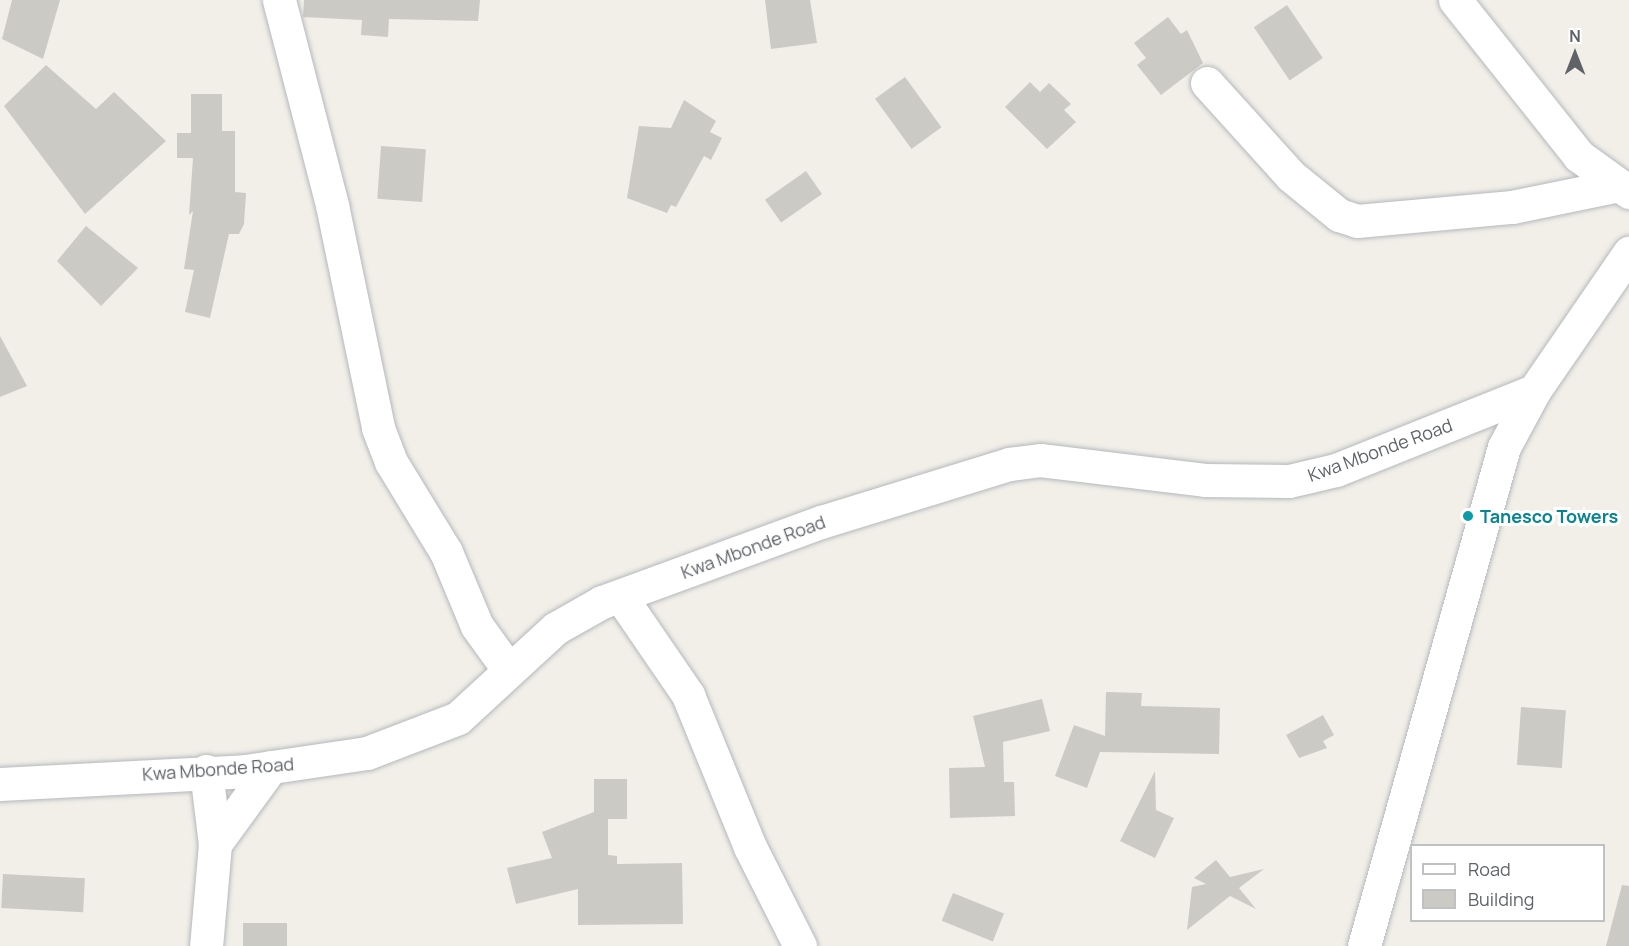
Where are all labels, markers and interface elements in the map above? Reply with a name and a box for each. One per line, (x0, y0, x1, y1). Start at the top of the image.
north arrow (1545, 24, 1605, 84)
text: N (1569, 25, 1581, 47)
street label: Kwa Mbonde Road (1305, 414, 1455, 486)
place label: Tanesco Towers (1480, 505, 1618, 527)
marker: Tanesco Towers (1461, 509, 1475, 523)
street label: Kwa Mbonde Road (678, 511, 828, 583)
street label: Kwa Mbonde Road (141, 753, 295, 785)
legend (1410, 844, 1605, 922)
text: Road (1468, 857, 1511, 881)
text: Building (1468, 887, 1534, 911)

